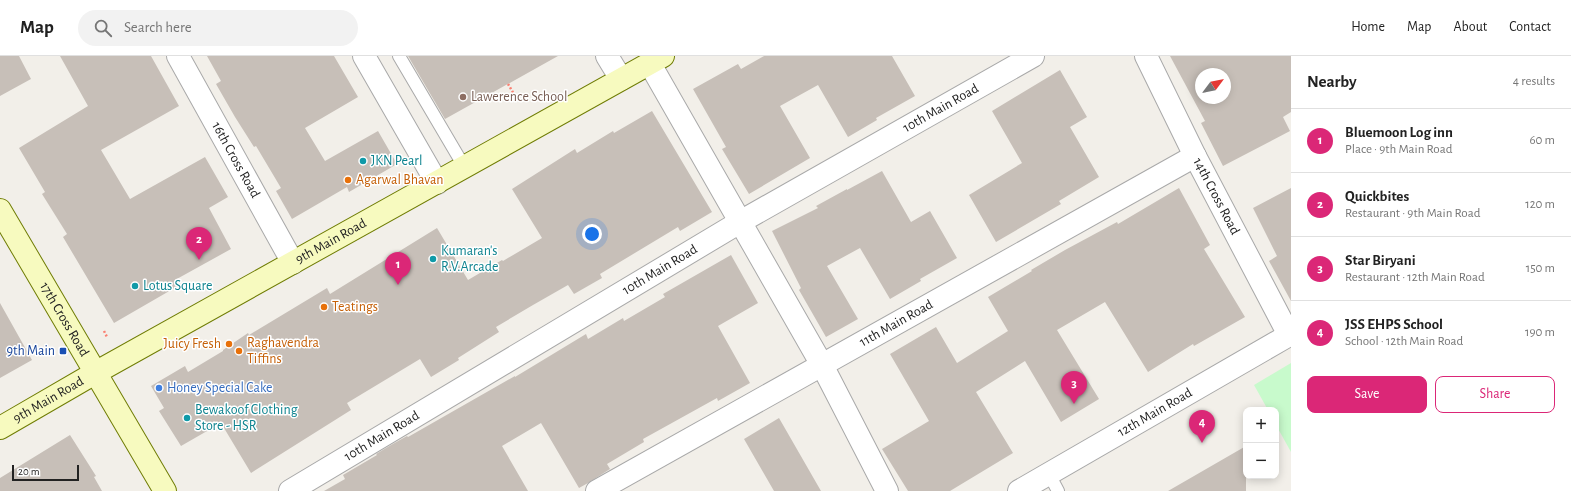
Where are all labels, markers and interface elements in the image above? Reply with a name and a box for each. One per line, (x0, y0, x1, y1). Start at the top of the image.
search box (78, 10, 358, 46)
icon: search (92, 17, 114, 39)
text: Map (20, 18, 54, 37)
text: Search here (124, 20, 192, 35)
text: Home (1351, 20, 1385, 34)
text: Map (1407, 20, 1431, 34)
text: About (1453, 20, 1487, 34)
text: Contact (1509, 20, 1551, 34)
north arrow (1195, 68, 1231, 104)
text: Nearby (1307, 73, 1357, 90)
text: 4 results (1513, 75, 1555, 88)
street label: 10th Main Road (901, 81, 981, 135)
place label: Lawerence School (471, 90, 567, 104)
marker: Lawerence School (458, 92, 468, 102)
street label: 16th Cross Road (209, 120, 262, 200)
text: Bluemoon Log inn (1345, 125, 1453, 140)
text: 1 (1318, 134, 1322, 147)
text: 60 m (1529, 134, 1555, 147)
text: Place · 9th Main Road (1345, 143, 1452, 156)
place label: JKN Pearl (371, 154, 422, 168)
marker: JKN Pearl (358, 156, 368, 166)
street label: 14th Cross Road (1190, 156, 1242, 237)
place label: Agarwal Bhavan (356, 173, 444, 187)
marker: Agarwal Bhavan (343, 175, 353, 185)
text: Quickbites (1345, 189, 1409, 204)
text: 2 (1317, 198, 1323, 211)
text: 120 m (1525, 198, 1555, 211)
text: Restaurant · 9th Main Road (1345, 207, 1480, 220)
street label: 9th Main Road (293, 216, 369, 267)
your location (582, 224, 602, 244)
pin: 2 (186, 227, 212, 260)
street label: 10th Main Road (620, 242, 700, 298)
place label: Kumaran's R.V.Arcade (441, 244, 498, 274)
pin: 1 (385, 252, 411, 285)
text: Star Biryani (1345, 253, 1416, 268)
marker: Kumaran's R.V.Arcade (428, 254, 438, 264)
text: 3 (1317, 262, 1323, 275)
text: 150 m (1526, 262, 1555, 275)
text: Restaurant · 12th Main Road (1345, 271, 1485, 284)
place label: Lotus Square (143, 279, 213, 293)
street label: 17th Cross Road (37, 280, 92, 359)
marker: Lotus Square (130, 281, 140, 291)
street label: 11th Main Road (857, 297, 935, 349)
place label: Teatings (332, 300, 378, 314)
marker: Teatings (319, 302, 329, 312)
text: JSS EHPS School (1345, 317, 1443, 332)
text: 4 (1317, 326, 1323, 339)
text: 190 m (1525, 326, 1555, 339)
text: School · 12th Main Road (1345, 335, 1463, 348)
place label: Raghavendra Tiffins (247, 336, 319, 366)
place label: Juicy Fresh (164, 337, 221, 351)
marker: Juicy Fresh (224, 339, 234, 349)
place label: 9th Main (6, 344, 55, 358)
marker: 9th Main (58, 346, 68, 356)
marker: Raghavendra Tiffins (234, 346, 244, 356)
pin: 3 (1061, 371, 1087, 404)
street label: 9th Main Road (11, 374, 86, 426)
button: Save (1307, 376, 1427, 413)
button: Share (1435, 376, 1555, 413)
place label: Honey Special Cake (167, 381, 273, 395)
marker: Honey Special Cake (154, 383, 164, 393)
street label: 12th Main Road (1115, 386, 1195, 439)
place label: Bewakoof Clothing Store - HSR (195, 403, 298, 433)
map controls (1243, 407, 1279, 479)
button: + (1243, 407, 1279, 443)
street label: 10th Main Road (342, 408, 422, 464)
pin: 4 (1189, 410, 1215, 443)
marker: Bewakoof Clothing Store - HSR (182, 413, 192, 423)
button: − (1243, 443, 1279, 479)
scale bar (12, 463, 79, 482)
text: 20 m (18, 466, 39, 477)

